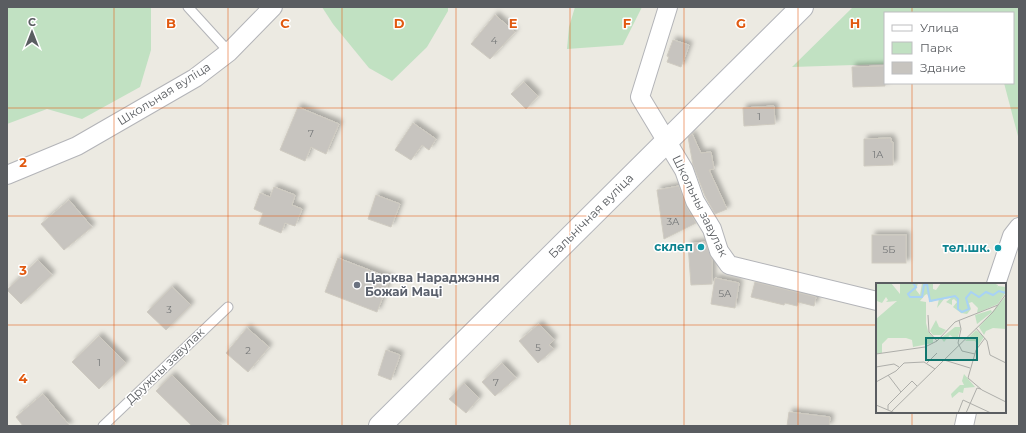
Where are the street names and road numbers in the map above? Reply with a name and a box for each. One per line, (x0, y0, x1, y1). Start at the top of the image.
street label: Школьная вуліца (114, 59, 213, 128)
street label: Школьны завулак (669, 153, 732, 259)
street label: Бальнічная вуліца (545, 170, 636, 261)
street label: Дружны завулак (122, 324, 207, 407)

